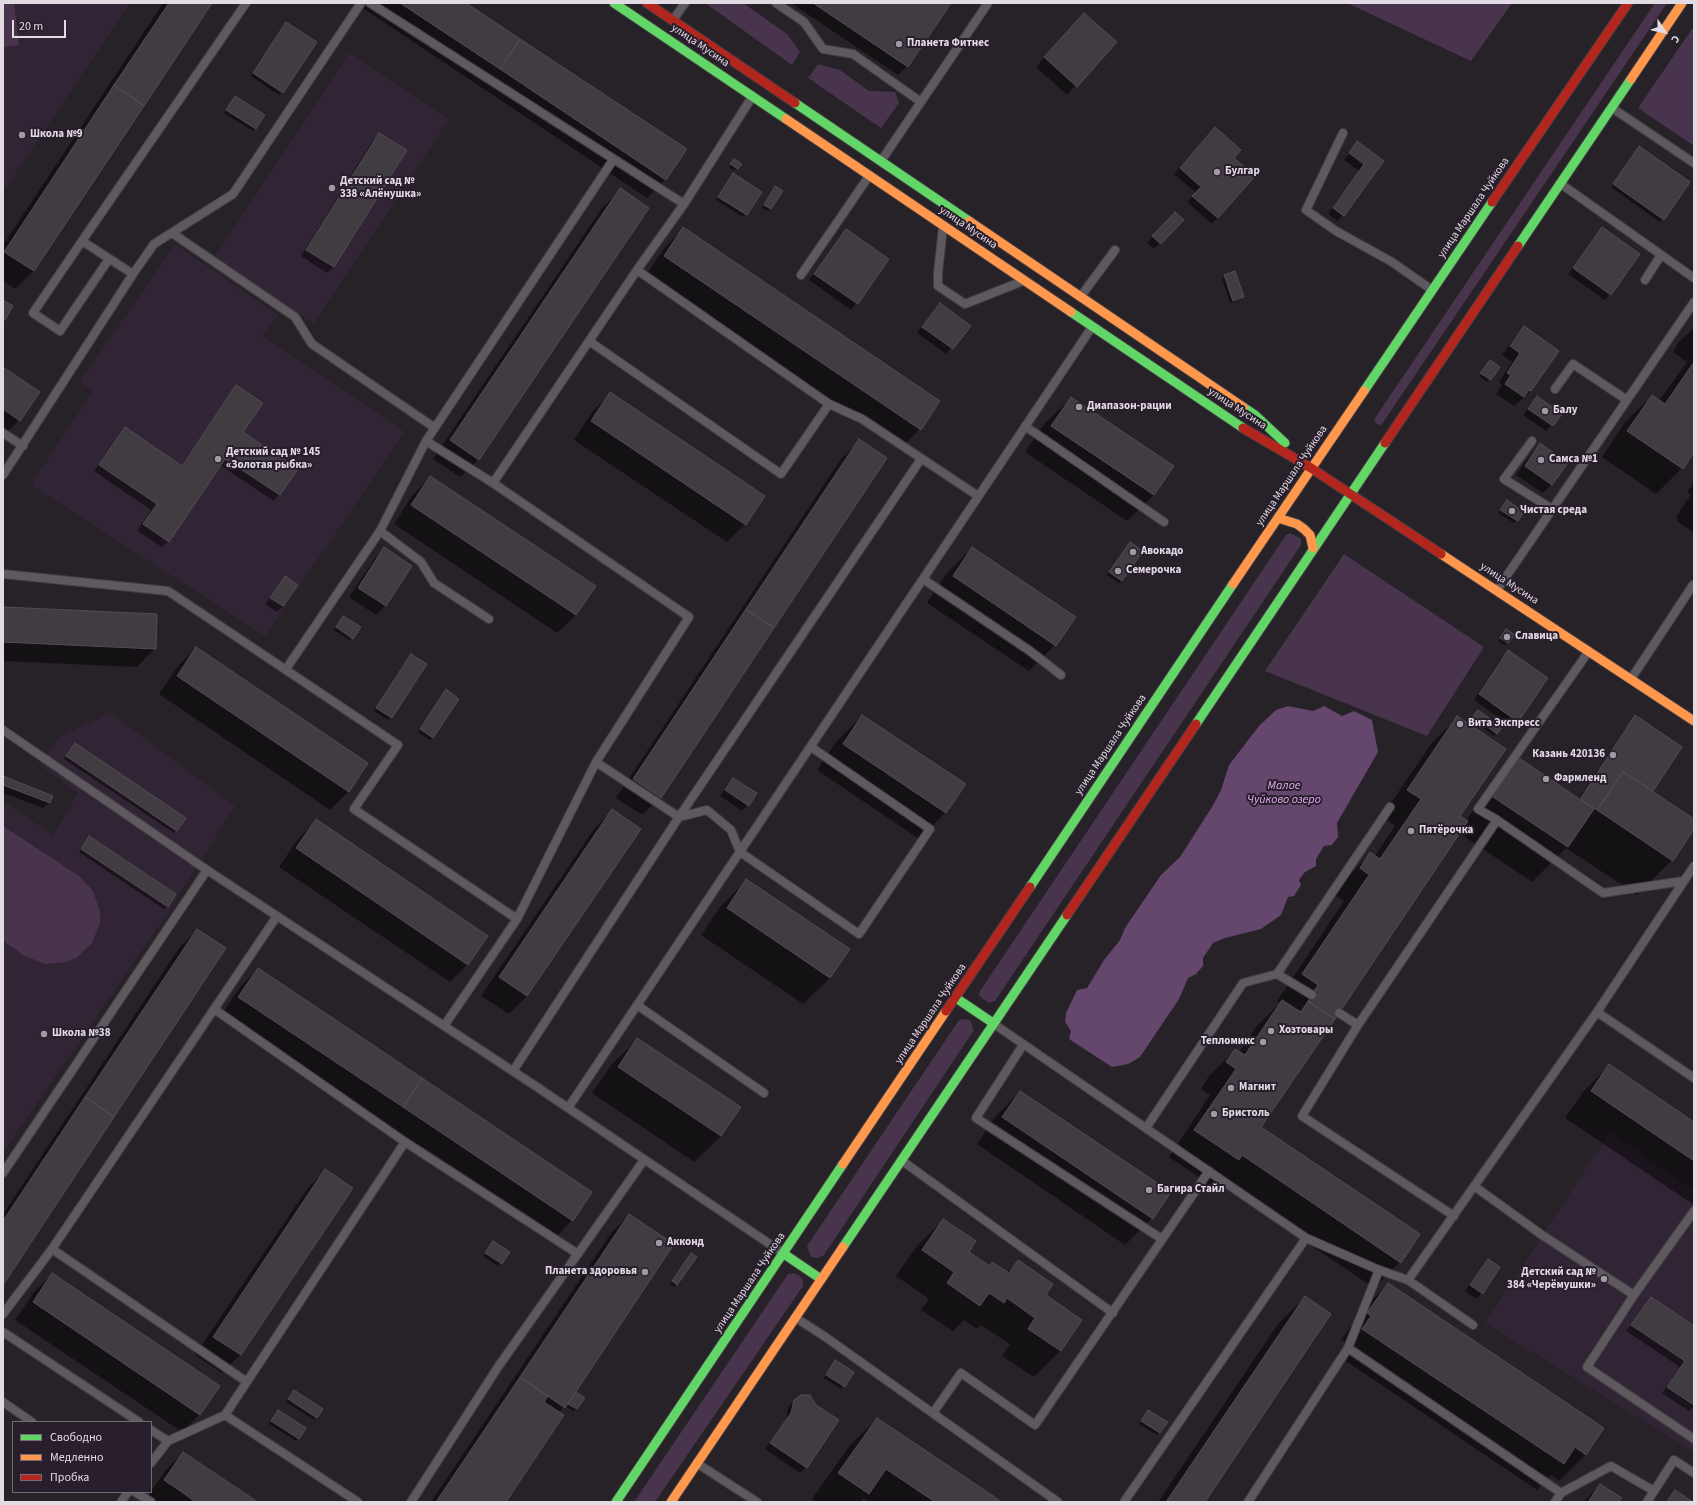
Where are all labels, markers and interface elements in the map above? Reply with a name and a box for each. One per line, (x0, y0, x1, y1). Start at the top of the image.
scale bar (14, 12, 68, 38)
north arrow (1645, 12, 1685, 52)
text: 20 m (19, 18, 43, 35)
street label: улица Мусина (669, 22, 731, 70)
text: С (1667, 32, 1683, 46)
place label: Планета Фитнес (907, 37, 989, 51)
marker: Планета Фитнес (894, 39, 904, 49)
place label: Школа №9 (30, 128, 83, 142)
marker: Школа №9 (17, 130, 27, 140)
street label: улица Маршала Чуйкова (1435, 155, 1513, 261)
place label: Булгар (1225, 165, 1260, 179)
marker: Булгар (1212, 167, 1222, 177)
place label: Детский сад № 338 «Алёнушка» (340, 175, 421, 201)
marker: Детский сад № 338 «Алёнушка» (327, 183, 337, 193)
street label: улица Мусина (937, 204, 999, 252)
street label: улица Мусина (1205, 385, 1269, 433)
place label: Диапазон-рации (1087, 400, 1172, 414)
marker: Диапазон-рации (1074, 402, 1084, 412)
place label: Балу (1553, 404, 1577, 418)
marker: Балу (1540, 406, 1550, 416)
street label: улица Маршала Чуйкова (1253, 423, 1331, 529)
place label: Детский сад № 145 «Золотая рыбка» (226, 446, 320, 472)
place label: Самса №1 (1549, 453, 1598, 467)
marker: Детский сад № 145 «Золотая рыбка» (213, 454, 223, 464)
marker: Самса №1 (1536, 455, 1546, 465)
place label: Чистая среда (1520, 504, 1587, 518)
marker: Чистая среда (1507, 506, 1517, 516)
place label: Авокадо (1141, 545, 1183, 559)
marker: Авокадо (1128, 547, 1138, 557)
street label: улица Мусина (1477, 560, 1541, 608)
place label: Семерочка (1126, 564, 1181, 578)
marker: Семерочка (1113, 566, 1123, 576)
place label: Славица (1515, 630, 1558, 644)
marker: Славица (1502, 632, 1512, 642)
street label: улица Маршала Чуйкова (1072, 692, 1150, 798)
place label: Вита Экспресс (1468, 717, 1540, 731)
marker: Вита Экспресс (1455, 719, 1465, 729)
place label: Казань 420136 (1532, 748, 1605, 762)
marker: Казань 420136 (1608, 750, 1618, 760)
place label: Фармленд (1554, 772, 1606, 786)
marker: Фармленд (1541, 774, 1551, 784)
water label: Малое Чуйково озеро (1247, 779, 1321, 807)
place label: Пятёрочка (1419, 824, 1473, 838)
marker: Пятёрочка (1406, 826, 1416, 836)
street label: улица Маршала Чуйкова (892, 961, 970, 1067)
place label: Хозтовары (1279, 1024, 1333, 1038)
marker: Хозтовары (1266, 1026, 1276, 1036)
place label: Школа №38 (52, 1027, 110, 1041)
marker: Школа №38 (39, 1029, 49, 1039)
place label: Тепломикс (1201, 1035, 1255, 1049)
marker: Тепломикс (1258, 1037, 1268, 1047)
place label: Магнит (1239, 1081, 1276, 1095)
marker: Магнит (1226, 1083, 1236, 1093)
place label: Бристоль (1222, 1107, 1270, 1121)
marker: Бристоль (1209, 1109, 1219, 1119)
place label: Багира Стайл (1157, 1183, 1224, 1197)
marker: Багира Стайл (1144, 1185, 1154, 1195)
street label: улица Маршала Чуйкова (711, 1230, 789, 1336)
place label: Акконд (667, 1236, 704, 1250)
marker: Акконд (654, 1238, 664, 1248)
place label: Планета здоровья (545, 1265, 637, 1279)
place label: Детский сад № 384 «Черёмушки» (1507, 1266, 1596, 1292)
marker: Планета здоровья (640, 1267, 650, 1277)
marker: Детский сад № 384 «Черёмушки» (1599, 1274, 1609, 1284)
legend (12, 1421, 152, 1493)
text: Свободно (50, 1429, 102, 1446)
text: Медленно (50, 1449, 104, 1466)
text: Пробка (50, 1469, 89, 1486)

